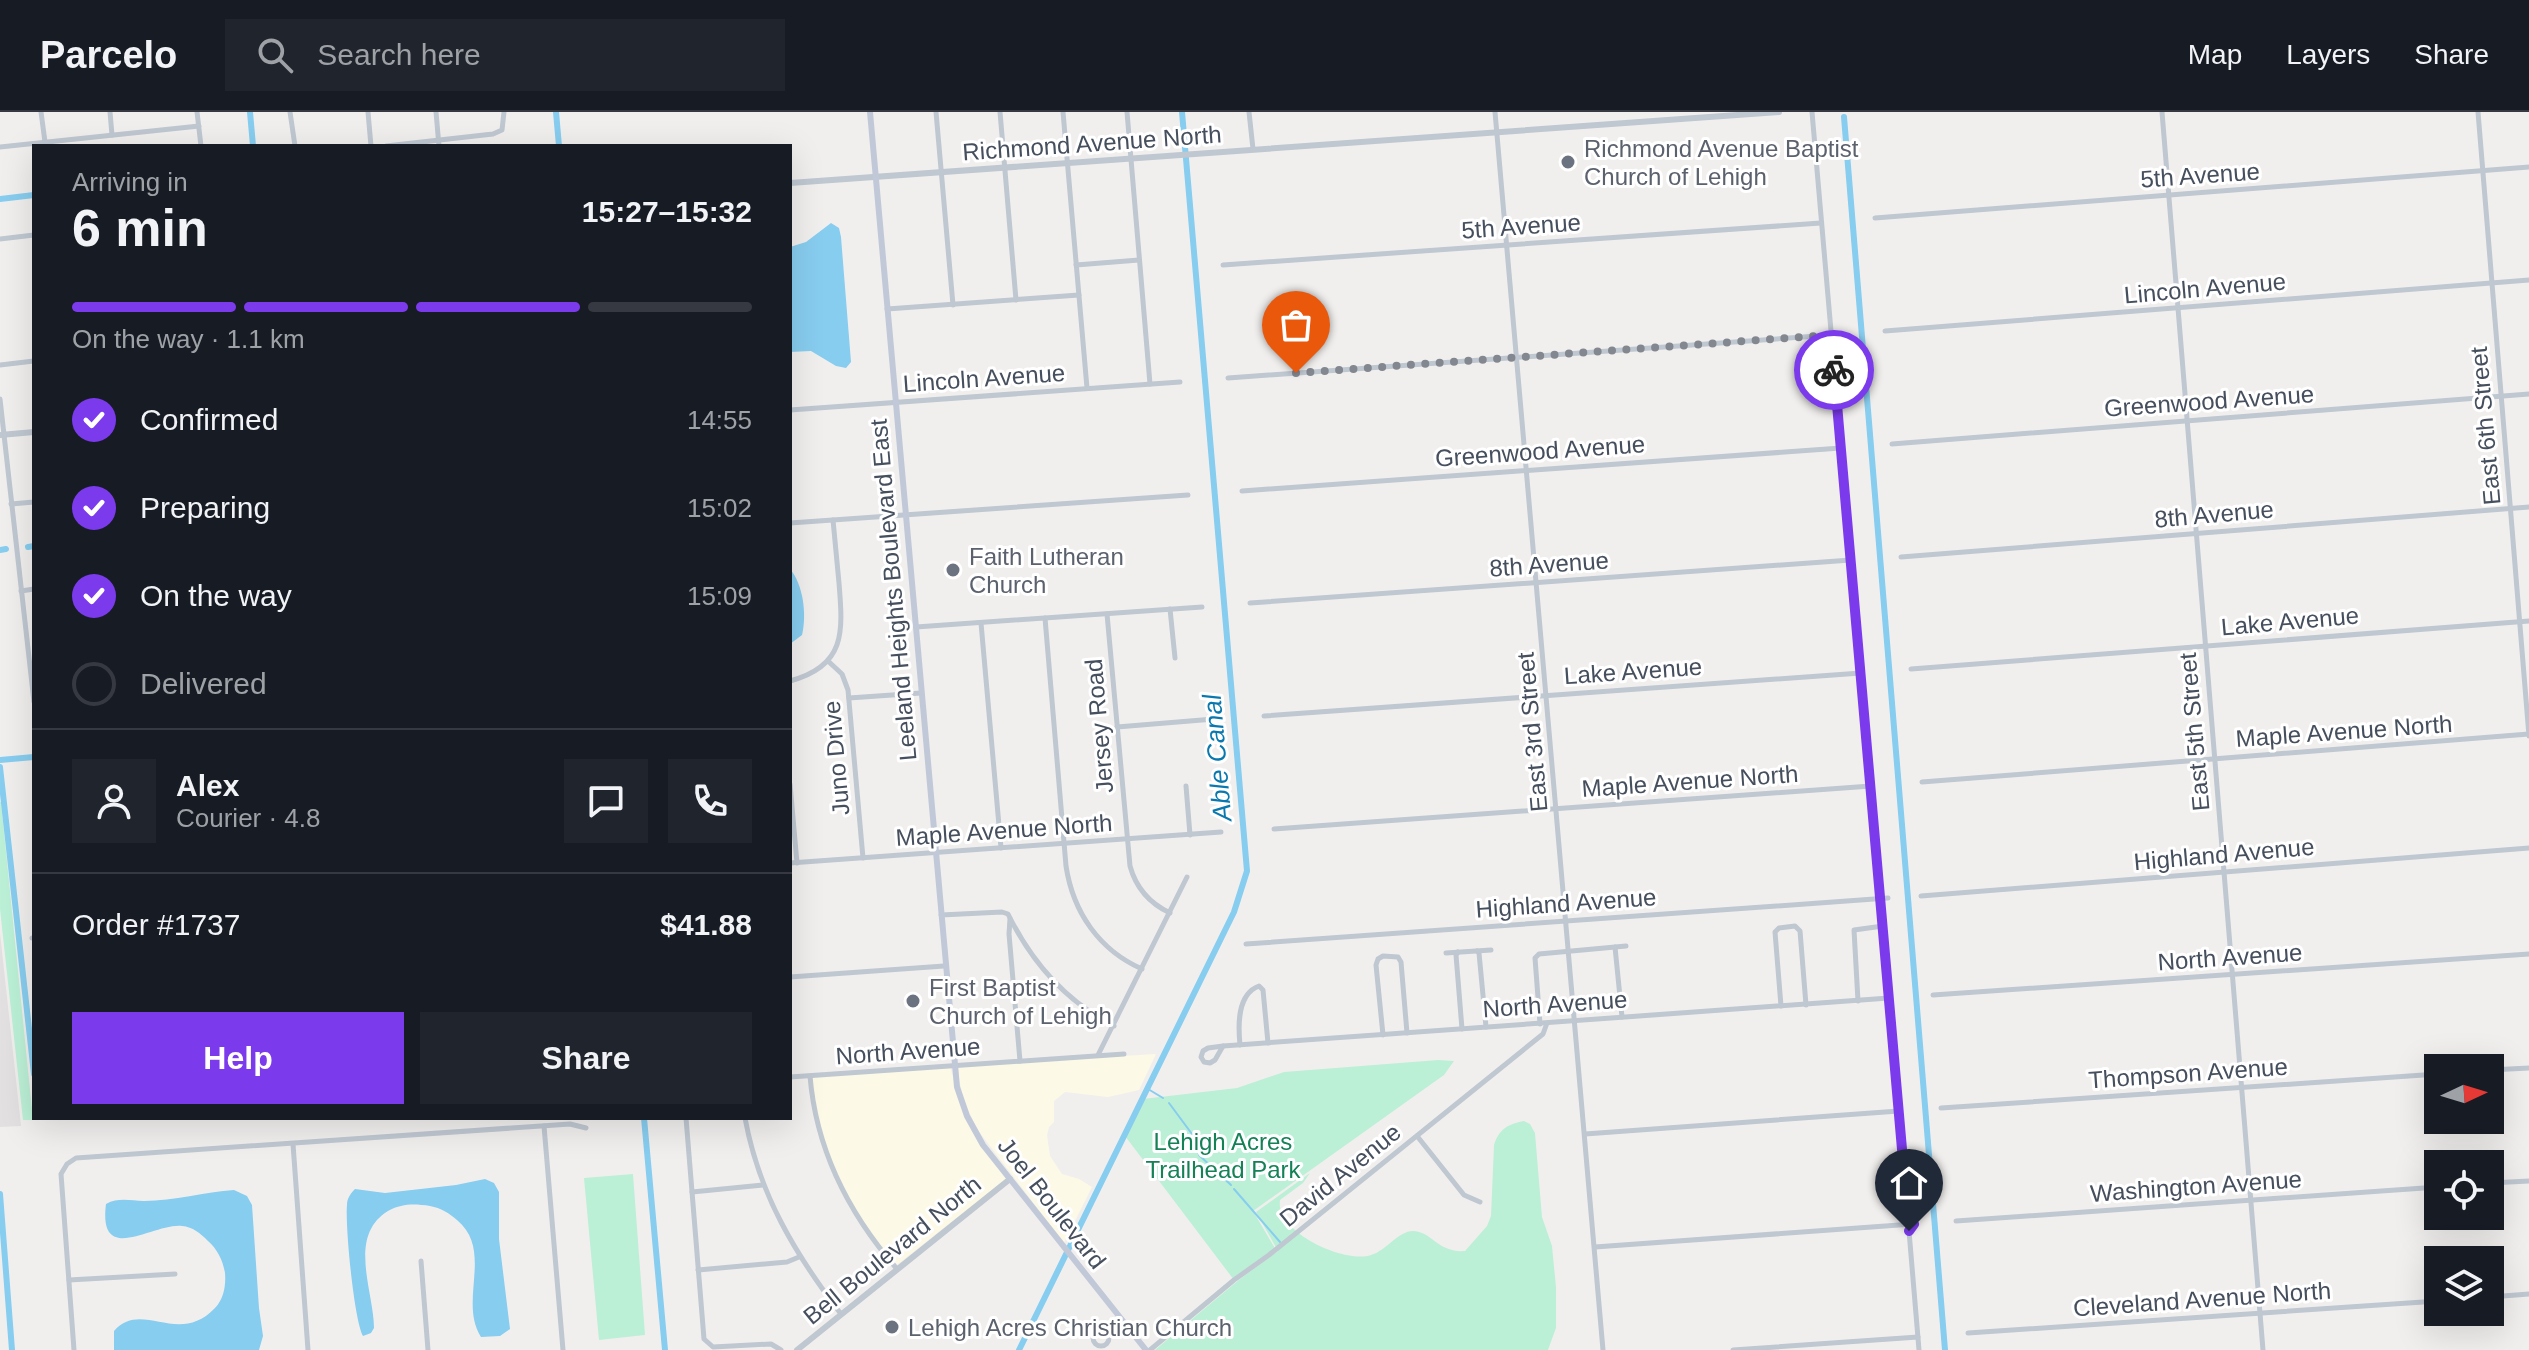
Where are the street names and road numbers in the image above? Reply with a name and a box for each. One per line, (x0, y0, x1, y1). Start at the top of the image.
street label: Richmond Avenue North (962, 120, 1222, 166)
street label: 5th Avenue (2139, 157, 2261, 193)
street label: 5th Avenue (1460, 208, 1582, 244)
street label: Lincoln Avenue (2123, 267, 2287, 309)
street label: East 6th Street (2465, 345, 2505, 506)
street label: Lincoln Avenue (902, 359, 1066, 397)
street label: Greenwood Avenue (2103, 380, 2315, 422)
street label: Leeland Heights Boulevard East (865, 418, 921, 762)
street label: Greenwood Avenue (1434, 430, 1646, 472)
street label: 8th Avenue (2153, 495, 2275, 533)
street label: 8th Avenue (1488, 546, 1610, 582)
street label: Lake Avenue (2220, 602, 2360, 640)
street label: East 3rd Street (1512, 651, 1552, 813)
street label: East 5th Street (2174, 651, 2214, 812)
street label: Lake Avenue (1563, 653, 1703, 689)
street label: Jersey Road (1080, 658, 1118, 794)
street label: Juno Drive (818, 700, 854, 816)
street label: Maple Avenue North (2235, 710, 2453, 752)
street label: Maple Avenue North (1581, 760, 1799, 802)
street label: Maple Avenue North (895, 809, 1113, 851)
street label: Highland Avenue (2133, 833, 2315, 875)
street label: Highland Avenue (1475, 883, 1657, 923)
street label: North Avenue (2157, 938, 2303, 976)
street label: North Avenue (1482, 985, 1628, 1023)
street label: North Avenue (835, 1032, 981, 1070)
street label: Thompson Avenue (2087, 1053, 2289, 1093)
street label: David Avenue (1274, 1118, 1406, 1232)
street label: Joel Boulevard (992, 1132, 1112, 1274)
street label: Washington Avenue (2089, 1165, 2303, 1207)
street label: Bell Boulevard North (798, 1170, 986, 1330)
street label: Cleveland Avenue North (2072, 1277, 2332, 1321)

